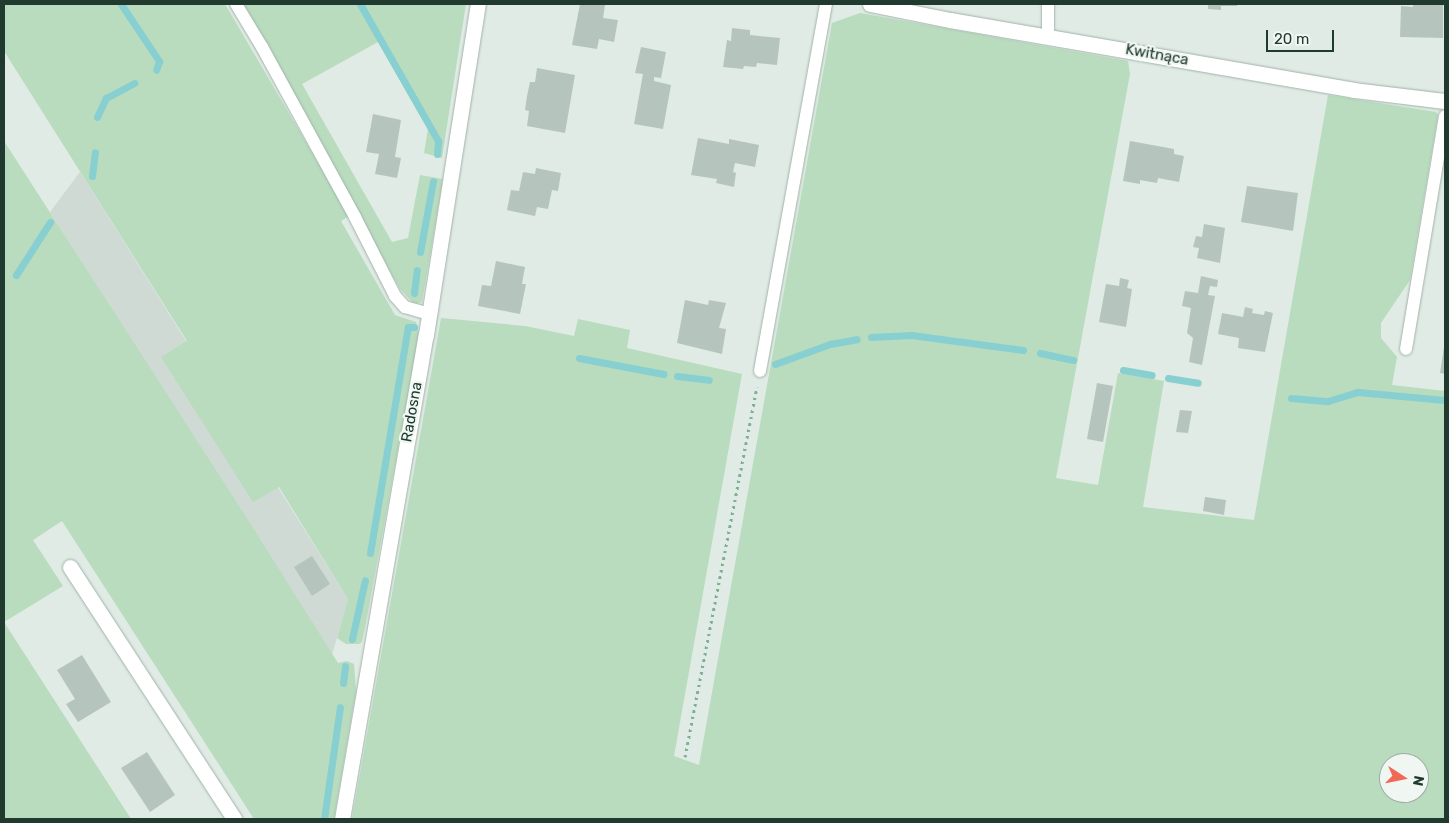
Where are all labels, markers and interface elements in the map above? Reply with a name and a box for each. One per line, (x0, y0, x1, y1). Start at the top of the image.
scale bar (1269, 20, 1336, 52)
text: 20 m (1274, 30, 1309, 48)
street label: Kwitnąca (1124, 41, 1190, 69)
street label: Radosna (398, 381, 426, 443)
north arrow (1379, 753, 1429, 803)
text: N (1409, 774, 1428, 787)

